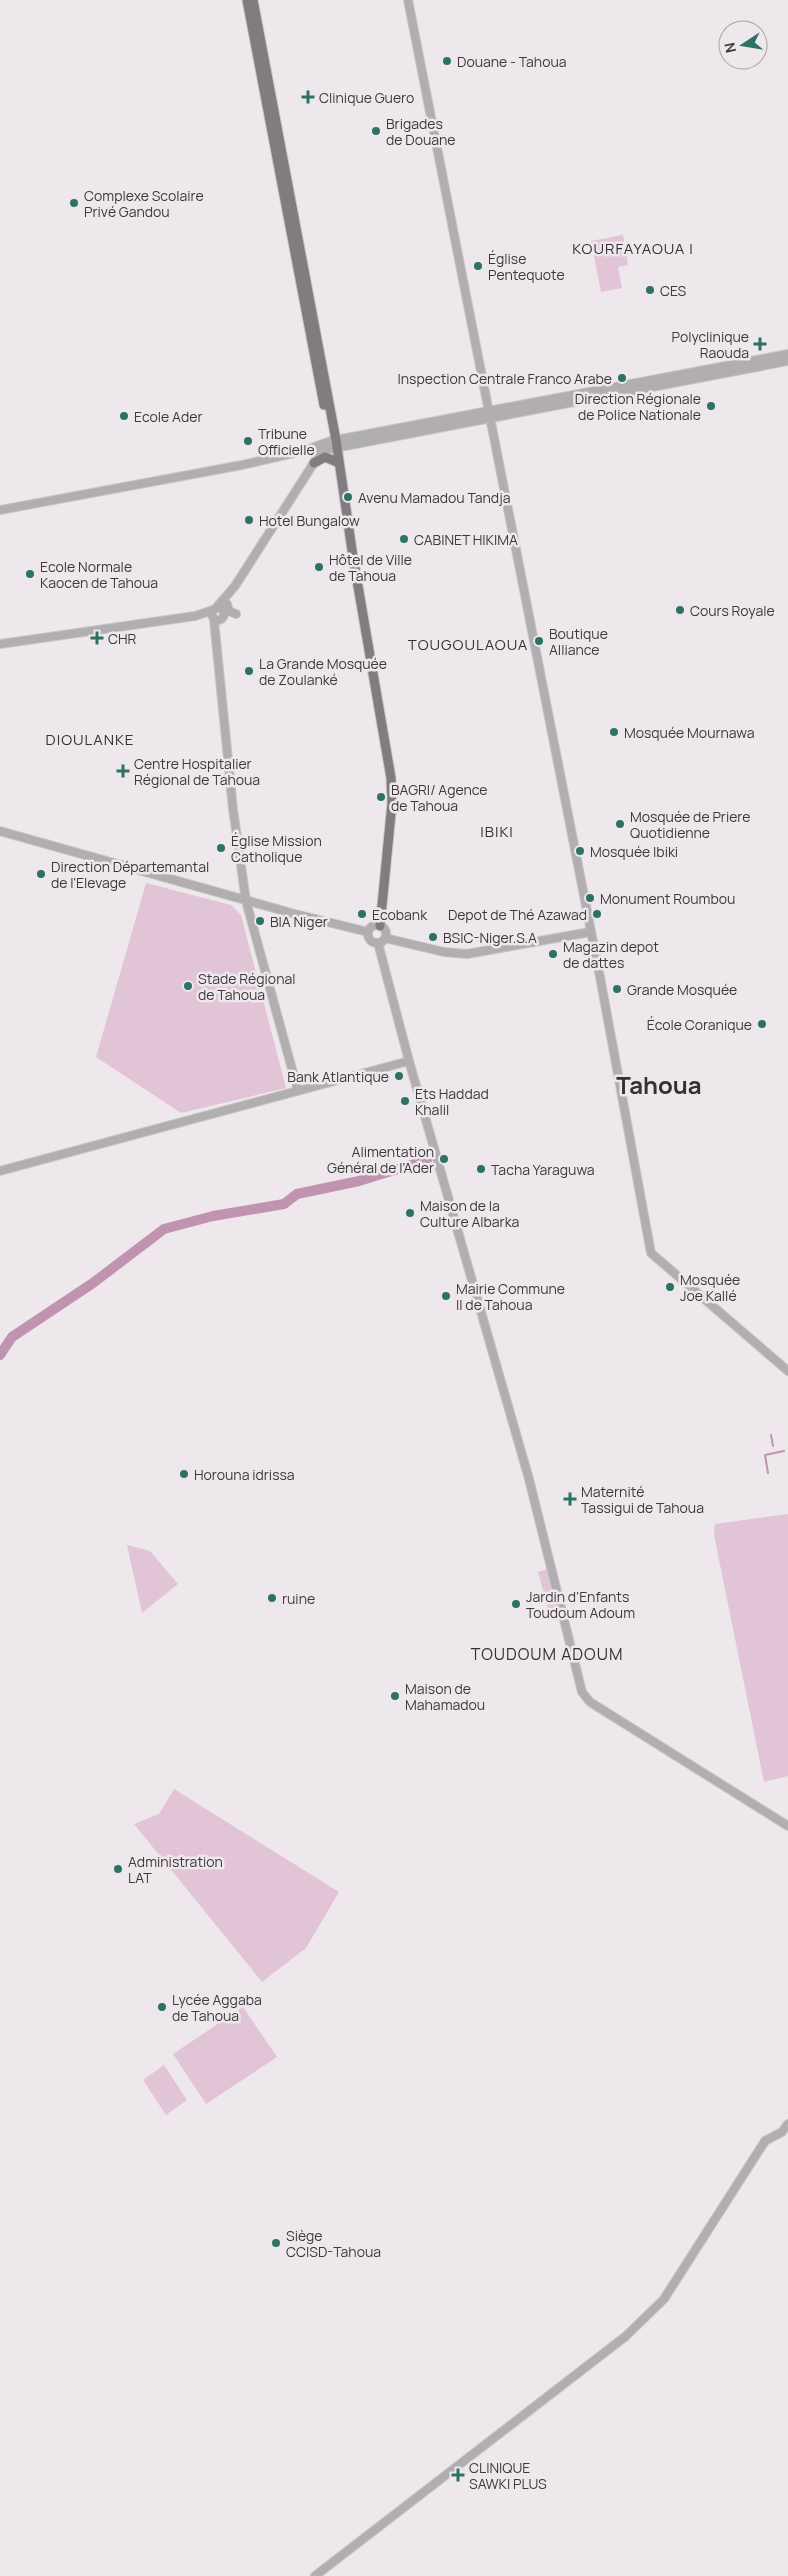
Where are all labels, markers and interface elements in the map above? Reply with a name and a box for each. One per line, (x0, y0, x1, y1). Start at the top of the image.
north arrow (718, 20, 768, 70)
text: N (719, 41, 740, 55)
place label: Douane - Tahoua (457, 52, 567, 71)
marker: Douane - Tahoua (441, 55, 453, 67)
place label: Clinique Guero (319, 88, 414, 107)
marker: Clinique Guero (301, 90, 315, 104)
place label: Brigades de Douane (386, 114, 456, 149)
marker: Brigades de Douane (370, 125, 382, 137)
place label: Complexe Scolaire Privé Gandou (84, 186, 204, 221)
marker: Complexe Scolaire Privé Gandou (68, 197, 80, 209)
district label: KOURFAYAOUA I (572, 238, 694, 259)
place label: Église Pentequote (488, 249, 565, 284)
marker: Église Pentequote (472, 260, 484, 272)
place label: CES (660, 281, 687, 300)
marker: CES (644, 284, 656, 296)
place label: Polyclinique Raouda (671, 327, 749, 362)
marker: Polyclinique Raouda (753, 337, 767, 351)
place label: Inspection Centrale Franco Arabe (397, 369, 612, 388)
marker: Inspection Centrale Franco Arabe (616, 372, 628, 384)
place label: Direction Régionale de Police Nationale (575, 389, 701, 424)
marker: Direction Régionale de Police Nationale (705, 400, 717, 412)
place label: Ecole Ader (134, 407, 202, 426)
marker: Ecole Ader (118, 410, 130, 422)
place label: Tribune Officielle (258, 424, 315, 459)
marker: Tribune Officielle (242, 435, 254, 447)
place label: Avenu Mamadou Tandja (358, 488, 510, 507)
marker: Avenu Mamadou Tandja (342, 491, 354, 503)
place label: Hotel Bungalow (259, 511, 360, 530)
marker: Hotel Bungalow (243, 514, 255, 526)
place label: CABINET HIKIMA (414, 530, 518, 549)
marker: CABINET HIKIMA (398, 533, 410, 545)
place label: Hôtel de Ville de Tahoua (329, 550, 412, 585)
place label: Ecole Normale Kaocen de Tahoua (40, 557, 158, 592)
marker: Hôtel de Ville de Tahoua (313, 561, 325, 573)
marker: Ecole Normale Kaocen de Tahoua (24, 568, 36, 580)
place label: Cours Royale (690, 601, 775, 620)
marker: Cours Royale (674, 604, 686, 616)
place label: Boutique Alliance (549, 624, 608, 659)
place label: CHR (108, 629, 137, 648)
marker: CHR (90, 631, 104, 645)
district label: TOUGOULAOUA (408, 634, 528, 655)
marker: Boutique Alliance (533, 635, 545, 647)
place label: La Grande Mosquée de Zoulanké (259, 654, 387, 689)
marker: La Grande Mosquée de Zoulanké (243, 665, 255, 677)
place label: Mosquée Mournawa (624, 723, 754, 742)
marker: Mosquée Mournawa (608, 726, 620, 738)
district label: DIOULANKE (46, 729, 134, 750)
place label: Centre Hospitalier Régional de Tahoua (134, 754, 260, 789)
marker: Centre Hospitalier Régional de Tahoua (116, 764, 130, 778)
place label: BAGRI/ Agence de Tahoua (391, 780, 487, 815)
marker: BAGRI/ Agence de Tahoua (375, 791, 387, 803)
place label: Mosquée de Priere Quotidienne (630, 807, 750, 842)
marker: Mosquée de Priere Quotidienne (614, 818, 626, 830)
district label: IBIKI (480, 821, 514, 842)
place label: Église Mission Catholique (231, 831, 322, 866)
marker: Église Mission Catholique (215, 842, 227, 854)
place label: Mosquée Ibiki (590, 842, 678, 861)
marker: Mosquée Ibiki (574, 845, 586, 857)
place label: Direction Départemantal de l'Elevage (51, 857, 209, 892)
marker: Direction Départemantal de l'Elevage (35, 868, 47, 880)
place label: Monument Roumbou (600, 889, 735, 908)
marker: Monument Roumbou (584, 892, 596, 904)
place label: Ecobank (372, 905, 428, 924)
place label: Depot de Thé Azawad (448, 905, 587, 924)
marker: Ecobank (356, 908, 368, 920)
marker: Depot de Thé Azawad (591, 908, 603, 920)
place label: BIA Niger (270, 912, 328, 931)
marker: BIA Niger (254, 915, 266, 927)
place label: BSIC-Niger.S.A (443, 928, 537, 947)
marker: BSIC-Niger.S.A (427, 931, 439, 943)
place label: Magazin depot de dattes (563, 937, 659, 972)
marker: Magazin depot de dattes (547, 948, 559, 960)
place label: Stade Régional de Tahoua (198, 969, 296, 1004)
marker: Stade Régional de Tahoua (182, 980, 194, 992)
place label: Grande Mosquée (627, 980, 737, 999)
marker: Grande Mosquée (611, 983, 623, 995)
place label: École Coranique (647, 1015, 752, 1034)
marker: École Coranique (756, 1018, 768, 1030)
place label: Bank Atlantique (287, 1067, 389, 1086)
district label: Tahoua (616, 1068, 702, 1101)
marker: Bank Atlantique (393, 1070, 405, 1082)
place label: Ets Haddad Khalil (415, 1084, 489, 1119)
marker: Ets Haddad Khalil (399, 1095, 411, 1107)
place label: Alimentation Général de l’Ader (327, 1142, 434, 1177)
marker: Alimentation Général de l’Ader (438, 1153, 450, 1165)
place label: Tacha Yaraguwa (491, 1160, 594, 1179)
marker: Tacha Yaraguwa (475, 1163, 487, 1175)
place label: Maison de la Culture Albarka (420, 1196, 519, 1231)
marker: Maison de la Culture Albarka (404, 1207, 416, 1219)
place label: Mosquée Joe Kallé (680, 1270, 740, 1305)
place label: Mairie Commune II de Tahoua (456, 1279, 565, 1314)
marker: Mosquée Joe Kallé (664, 1281, 676, 1293)
marker: Mairie Commune II de Tahoua (440, 1290, 452, 1302)
place label: Horouna idrissa (194, 1465, 295, 1484)
marker: Horouna idrissa (178, 1468, 190, 1480)
place label: Maternité Tassigui de Tahoua (581, 1482, 704, 1517)
marker: Maternité Tassigui de Tahoua (563, 1492, 577, 1506)
place label: Jardin d'Enfants Toudoum Adoum (526, 1587, 635, 1622)
place label: ruine (282, 1589, 315, 1608)
marker: ruine (266, 1592, 278, 1604)
marker: Jardin d'Enfants Toudoum Adoum (510, 1598, 522, 1610)
district label: TOUDOUM ADOUM (471, 1643, 623, 1665)
place label: Maison de Mahamadou (405, 1679, 485, 1714)
marker: Maison de Mahamadou (389, 1690, 401, 1702)
place label: Administration LAT (128, 1852, 223, 1887)
marker: Administration LAT (112, 1863, 124, 1875)
place label: Lycée Aggaba de Tahoua (172, 1990, 262, 2025)
marker: Lycée Aggaba de Tahoua (156, 2001, 168, 2013)
place label: Siège CCISD-Tahoua (286, 2226, 381, 2261)
marker: Siège CCISD-Tahoua (270, 2237, 282, 2249)
place label: CLINIQUE SAWKI PLUS (469, 2458, 547, 2493)
marker: CLINIQUE SAWKI PLUS (451, 2468, 465, 2482)

